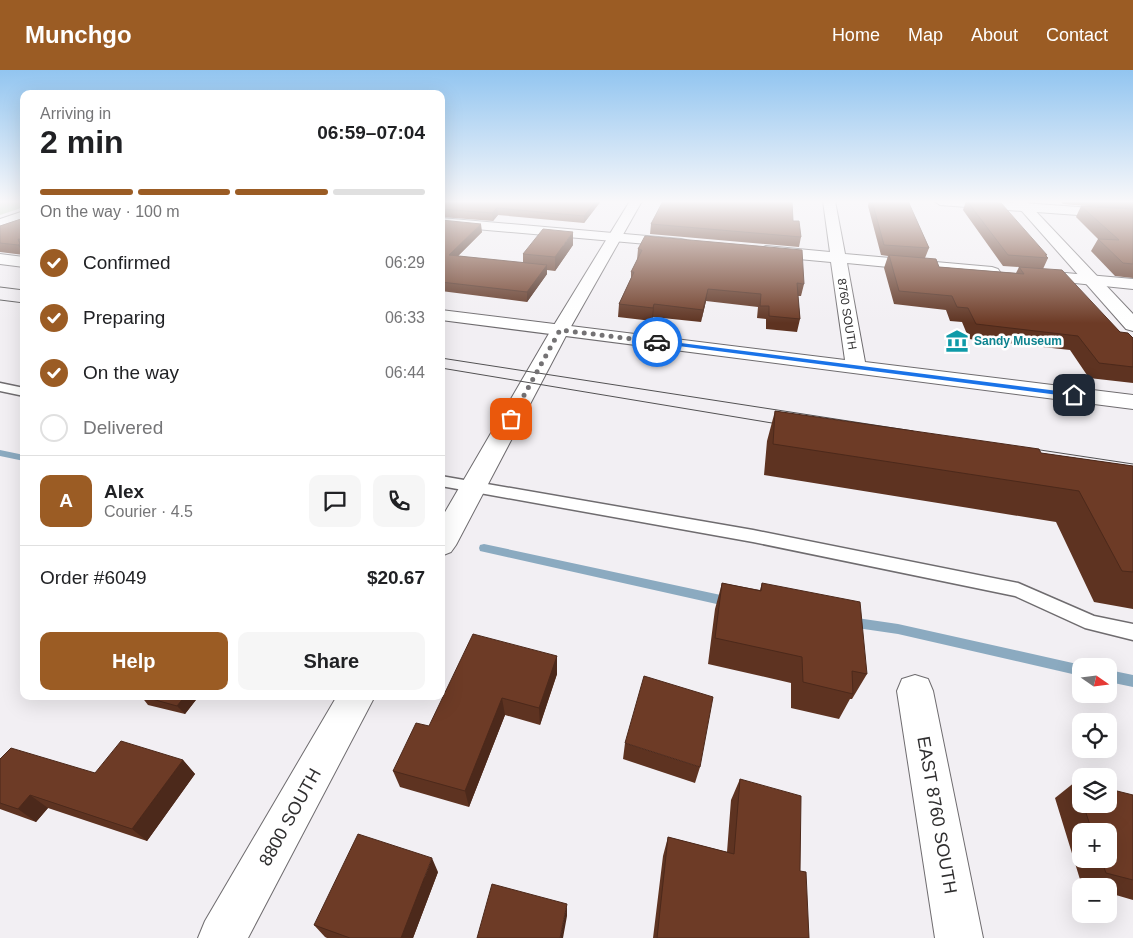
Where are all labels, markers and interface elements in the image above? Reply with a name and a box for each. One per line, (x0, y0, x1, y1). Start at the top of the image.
text: Munchgo (25, 21, 132, 48)
text: Home (832, 25, 880, 45)
text: Map (908, 25, 943, 45)
text: About (971, 25, 1018, 45)
text: Contact (1046, 25, 1108, 45)
text: Arriving in (40, 105, 111, 122)
text: 06:59–07:04 (317, 122, 425, 143)
text: 2 min (40, 124, 124, 160)
text: On the way · 100 m (40, 203, 180, 220)
icon: check (40, 249, 68, 277)
text: Confirmed (83, 252, 171, 273)
text: 06:29 (385, 254, 425, 271)
street label: 8760 SOUTH (834, 277, 860, 351)
icon: check (40, 304, 68, 332)
text: Preparing (83, 307, 165, 328)
text: 06:33 (385, 309, 425, 326)
courier (632, 317, 682, 367)
icon: car (643, 328, 671, 356)
museum icon: Sandy Museum (944, 328, 970, 354)
place label: Sandy Museum (974, 334, 1062, 348)
icon: check (40, 359, 68, 387)
text: On the way (83, 362, 179, 383)
text: 06:44 (385, 364, 425, 381)
pin (1053, 374, 1095, 416)
icon: home (1060, 381, 1088, 409)
pin (490, 398, 532, 440)
icon: bag (497, 405, 525, 433)
text: Delivered (83, 417, 163, 438)
button: chat (309, 475, 361, 527)
button: phone (373, 475, 425, 527)
text: Alex (104, 481, 144, 502)
text: A (59, 490, 73, 511)
text: Courier · 4.5 (104, 503, 193, 520)
text: Order #6049 (40, 567, 147, 588)
text: $20.67 (367, 567, 425, 588)
button: Help (40, 632, 228, 690)
button: Share (238, 632, 425, 690)
north arrow (1072, 658, 1118, 702)
map controls (1072, 658, 1117, 923)
button: locate (1072, 713, 1117, 758)
street label: EAST 8760 SOUTH (913, 735, 961, 895)
street label: 8800 SOUTH (255, 765, 325, 869)
button: layers (1072, 768, 1117, 813)
button: + (1072, 823, 1117, 868)
button: − (1072, 878, 1117, 923)

